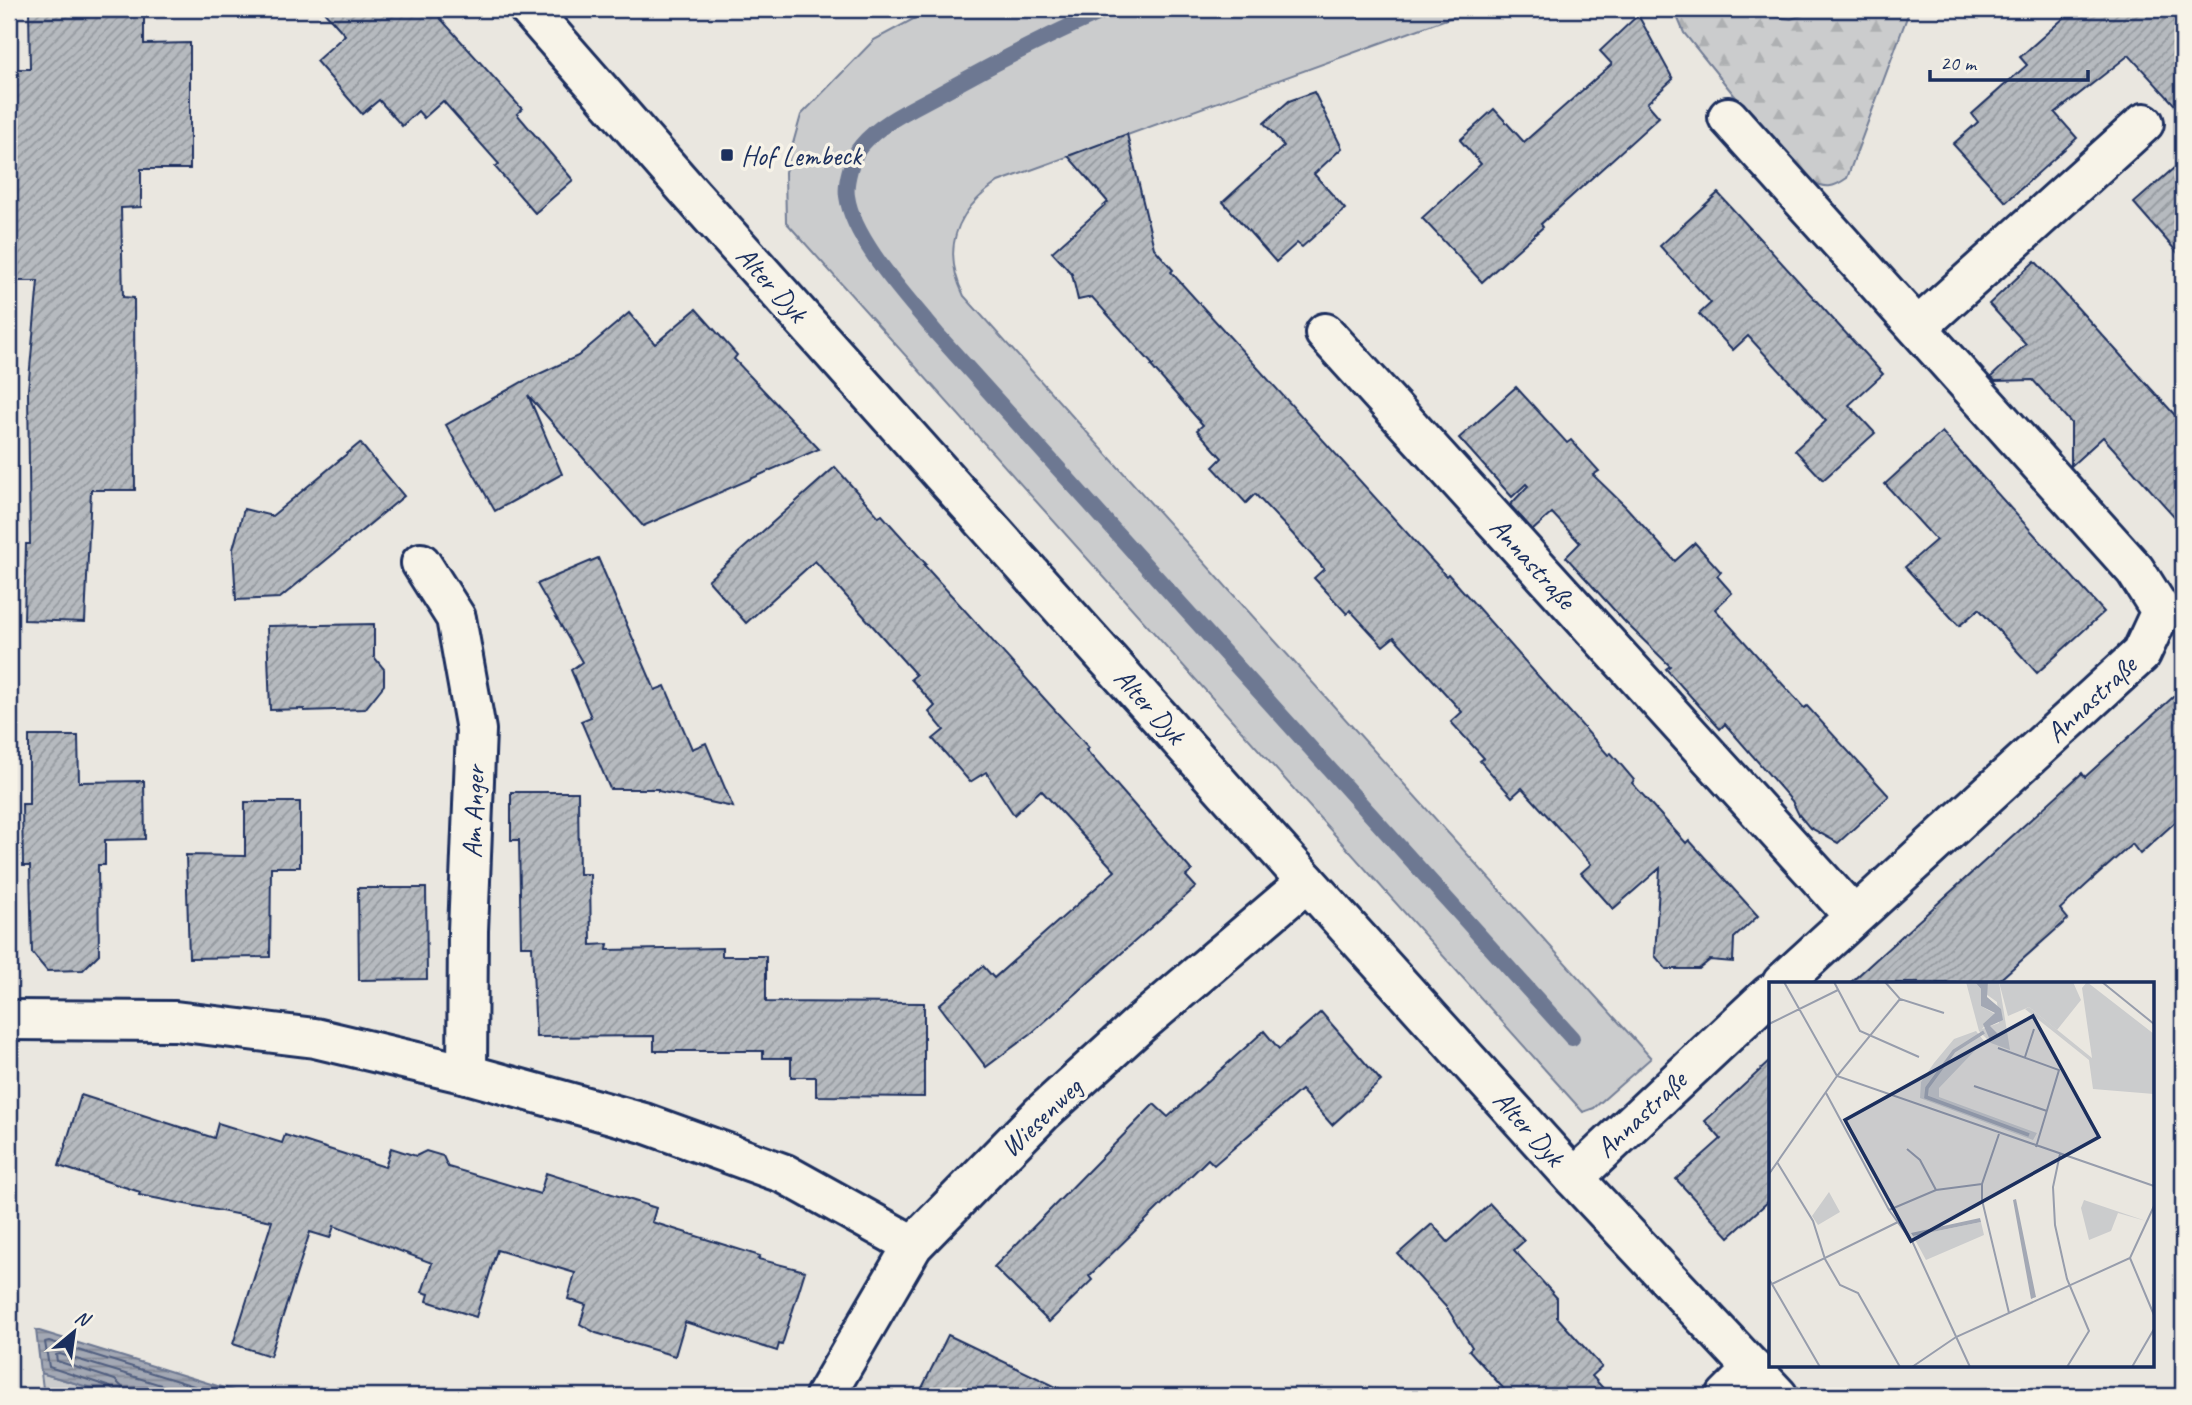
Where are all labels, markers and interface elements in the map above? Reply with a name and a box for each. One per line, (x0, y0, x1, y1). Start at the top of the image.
scale bar (1930, 38, 2087, 82)
text: 20 m (1940, 50, 1978, 76)
place label: Hof Lembeck (741, 138, 863, 173)
marker: Hof Lembeck (719, 147, 735, 163)
street label: Alter Dyk (729, 239, 816, 331)
street label: Annastraße (1483, 510, 1585, 618)
street label: Annastraße (2038, 647, 2145, 750)
street label: Alter Dyk (1107, 661, 1194, 753)
street label: Am Anger (454, 762, 492, 859)
inset map (1769, 982, 2154, 1366)
street label: Annastraße (1588, 1062, 1695, 1165)
street label: Wiesenweg (993, 1069, 1090, 1164)
street label: Alter Dyk (1486, 1083, 1573, 1175)
north arrow (38, 1296, 108, 1366)
text: N (71, 1305, 96, 1333)

